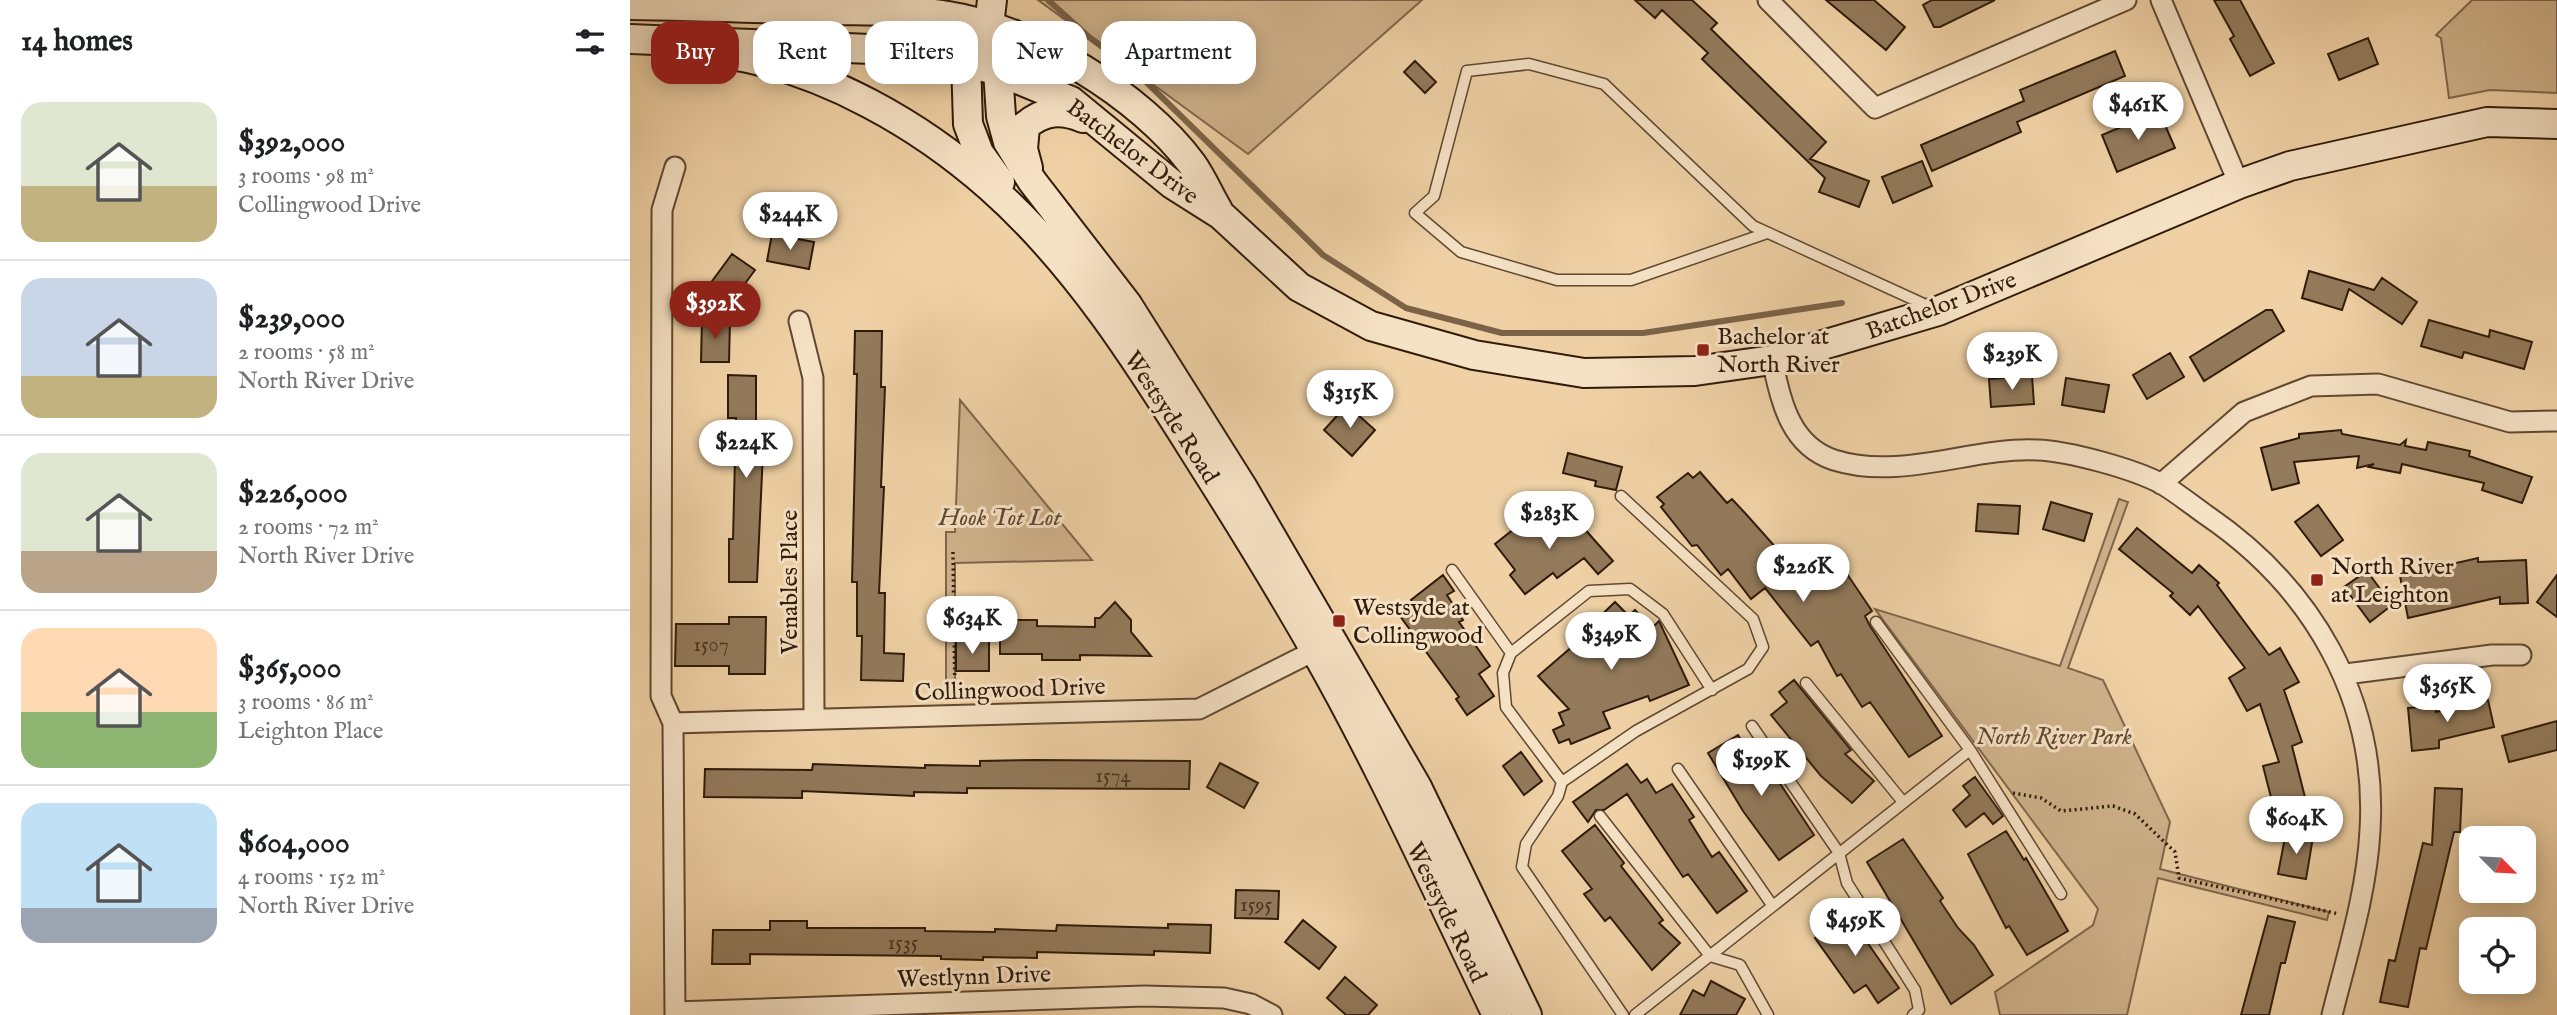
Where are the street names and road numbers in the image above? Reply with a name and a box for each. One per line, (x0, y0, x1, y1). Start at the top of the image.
street label: Batchelor Drive (1060, 92, 1204, 212)
street label: Batchelor Drive (1862, 265, 2021, 348)
street label: Westsyde Road (1116, 345, 1225, 490)
street label: Venables Place (775, 510, 806, 655)
street label: Collingwood Drive (914, 672, 1106, 709)
street label: Westsyde Road (1398, 837, 1493, 988)
street label: Westlynn Drive (896, 959, 1052, 996)

